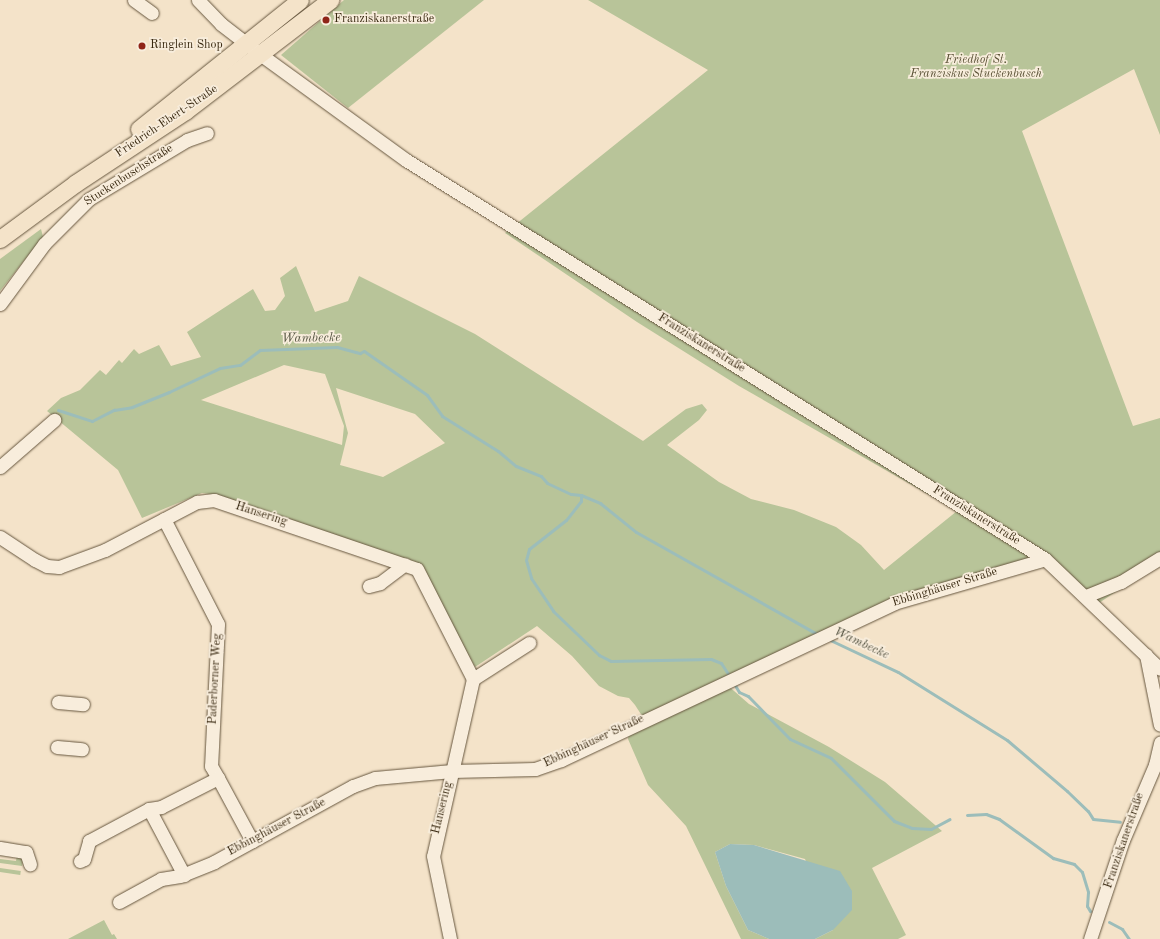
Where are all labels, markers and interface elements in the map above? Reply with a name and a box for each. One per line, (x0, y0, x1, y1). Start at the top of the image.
place label: Franziskanerstraße (334, 13, 434, 27)
marker: Franziskanerstraße (321, 15, 331, 25)
place label: Ringlein Shop (150, 39, 223, 53)
marker: Ringlein Shop (137, 41, 147, 51)
park label: Friedhof St. Franziskus Stuckenbusch (910, 54, 1042, 82)
street label: Friedrich-Ebert-Straße (113, 82, 221, 162)
street label: Stuckenbuschstraße (82, 142, 176, 210)
street label: Franziskanerstraße (655, 311, 747, 377)
water label: Wambecke (281, 331, 341, 347)
street label: Franziskanerstraße (930, 483, 1022, 549)
street label: Hansering (233, 500, 289, 530)
street label: Ebbinghäuser Straße (891, 565, 999, 611)
water label: Wambecke (831, 624, 891, 664)
street label: Paderborner Weg (206, 633, 226, 725)
street label: Ebbinghäuser Straße (542, 712, 646, 772)
street label: Hansering (430, 780, 456, 836)
street label: Franziskanerstraße (1102, 791, 1148, 891)
street label: Ebbinghäuser Straße (226, 796, 328, 860)

